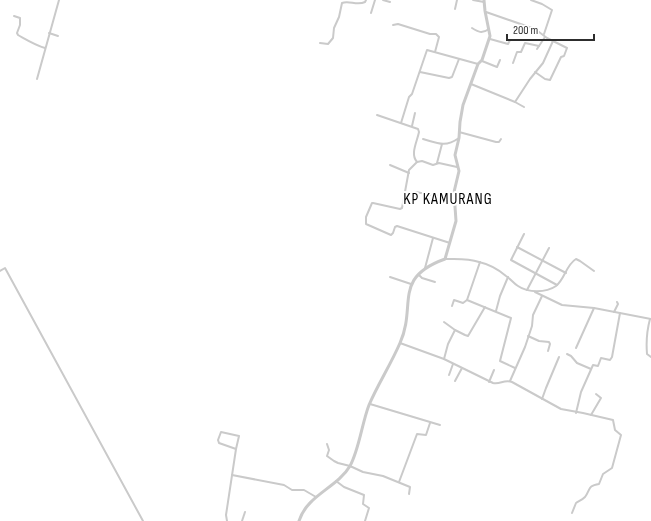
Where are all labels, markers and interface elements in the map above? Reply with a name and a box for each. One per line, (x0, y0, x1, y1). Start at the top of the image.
scale bar (507, 16, 594, 42)
text: 200 m (513, 23, 539, 38)
district label: KP KAMURANG (403, 190, 493, 209)

